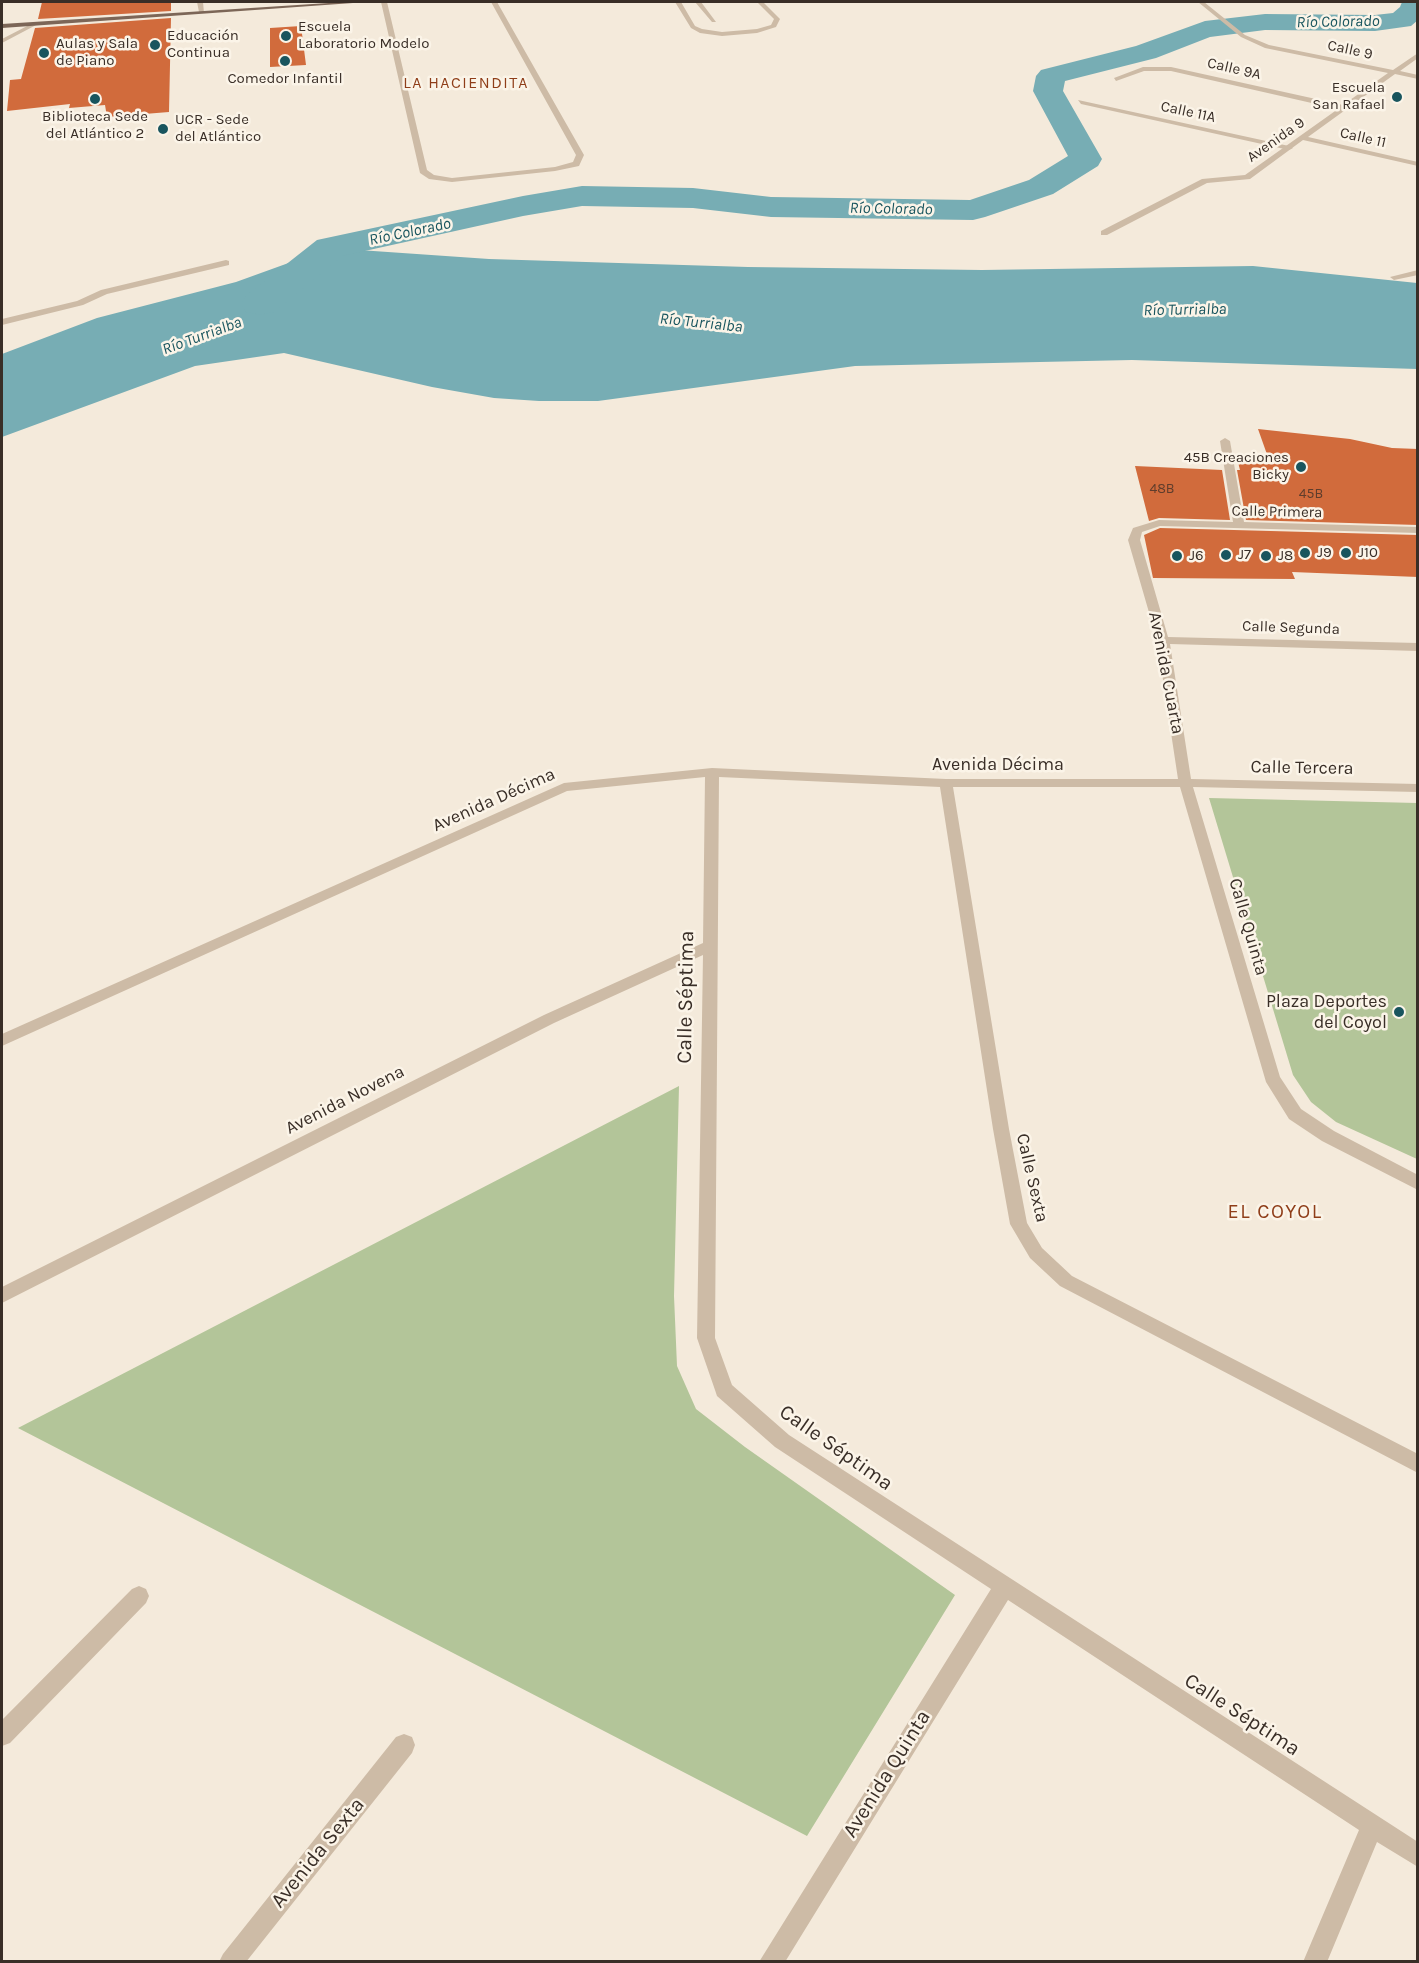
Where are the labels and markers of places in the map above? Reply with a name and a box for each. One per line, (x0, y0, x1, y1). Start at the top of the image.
place label: Escuela Laboratorio Modelo (298, 18, 429, 53)
place label: Educación Continua (167, 27, 239, 62)
marker: Escuela Laboratorio Modelo (279, 29, 293, 43)
place label: Aulas y Sala de Piano (56, 35, 138, 70)
marker: Educación Continua (148, 38, 162, 52)
marker: Aulas y Sala de Piano (37, 46, 51, 60)
marker: Comedor Infantil (278, 54, 292, 68)
place label: Comedor Infantil (227, 70, 343, 88)
place label: Escuela San Rafael (1312, 79, 1385, 114)
marker: Escuela San Rafael (1390, 90, 1404, 104)
marker: Biblioteca Sede del Atlántico 2 (88, 92, 102, 106)
place label: Biblioteca Sede del Atlántico 2 (42, 108, 148, 143)
place label: UCR - Sede del Atlántico (175, 111, 261, 146)
marker: UCR - Sede del Atlántico (156, 122, 170, 136)
place label: 45B Creaciones Bicky (1184, 449, 1289, 484)
marker: 45B Creaciones Bicky (1294, 460, 1308, 474)
place label: J9 (1317, 544, 1332, 562)
place label: J10 (1358, 544, 1378, 562)
place label: J7 (1238, 546, 1251, 564)
marker: J9 (1298, 546, 1312, 560)
marker: J10 (1339, 546, 1353, 560)
place label: J6 (1189, 547, 1204, 565)
place label: J8 (1278, 547, 1293, 565)
marker: J7 (1219, 548, 1233, 562)
marker: J6 (1170, 549, 1184, 563)
marker: J8 (1259, 549, 1273, 563)
place label: Plaza Deportes del Coyol (1266, 991, 1387, 1034)
marker: Plaza Deportes del Coyol (1392, 1005, 1406, 1019)

